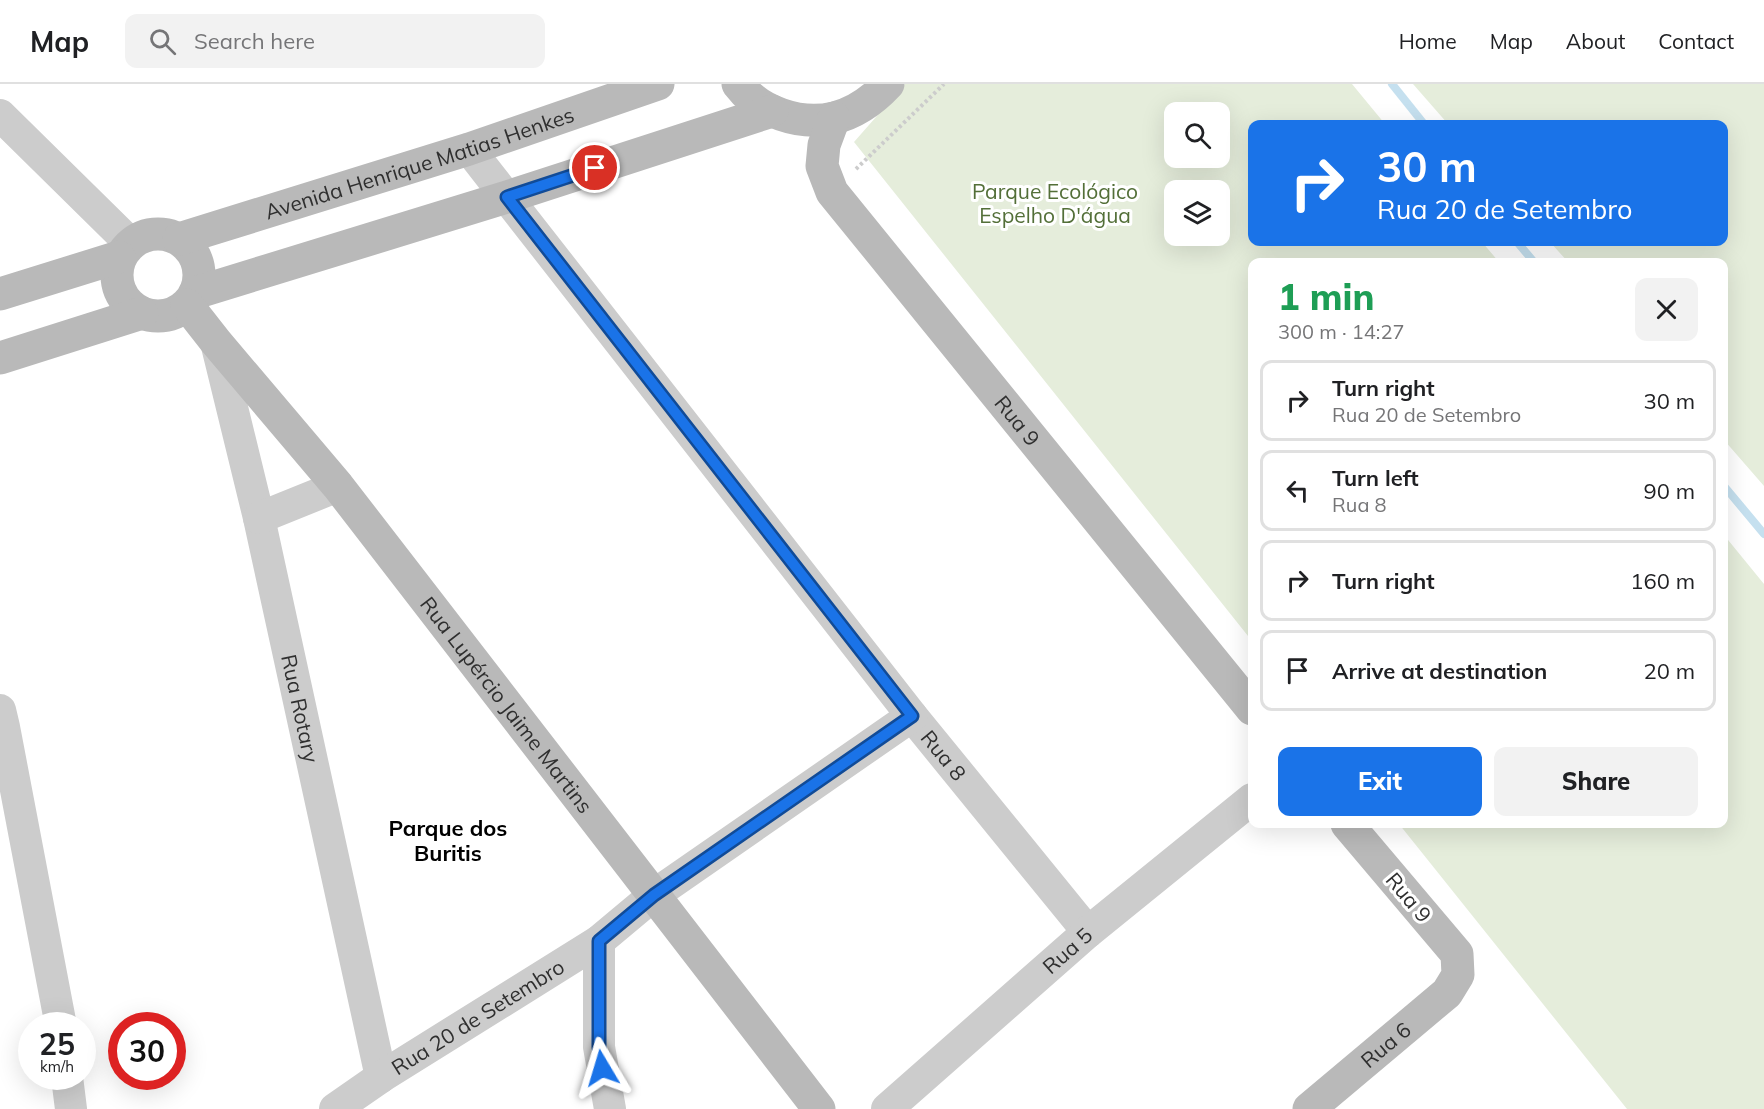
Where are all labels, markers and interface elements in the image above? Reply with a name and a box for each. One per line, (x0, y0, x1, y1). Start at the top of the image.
search box (125, 14, 545, 68)
text: Map (30, 24, 89, 59)
icon: search (146, 25, 179, 58)
text: Search here (194, 27, 315, 55)
text: Home (1399, 28, 1457, 54)
text: Map (1490, 28, 1533, 54)
text: About (1566, 28, 1625, 54)
text: Contact (1658, 28, 1734, 54)
street label: Avenida Henrique Matias Henkes (261, 101, 577, 225)
map controls (1164, 102, 1230, 246)
button: search (1164, 102, 1230, 168)
text: 30 m (1377, 140, 1477, 193)
pin (569, 142, 620, 193)
icon: right (1278, 144, 1356, 222)
icon: arrive (578, 151, 611, 184)
park label: Parque Ecológico Espelho D'água (972, 178, 1138, 228)
button: layers (1164, 180, 1230, 246)
text: Rua 20 de Setembro (1377, 192, 1632, 226)
text: 1 min (1278, 274, 1374, 319)
button: close (1635, 278, 1698, 341)
text: 300 m · 14:27 (1278, 319, 1404, 344)
text: Turn right (1332, 374, 1435, 402)
icon: right (1281, 384, 1314, 417)
text: 30 m (1644, 387, 1695, 415)
street label: Rua 9 (989, 390, 1046, 451)
text: Rua 20 de Setembro (1332, 402, 1521, 427)
text: Turn left (1332, 464, 1419, 492)
icon: left (1281, 474, 1314, 507)
text: 90 m (1644, 477, 1695, 505)
text: Rua 8 (1332, 492, 1387, 517)
icon: right (1281, 564, 1314, 597)
text: Turn right (1332, 567, 1435, 595)
text: 160 m (1630, 567, 1695, 595)
street label: Rua Lupércio Jaime Martins (415, 591, 599, 818)
street label: Rua Rotary (276, 652, 325, 765)
icon: arrive (1281, 654, 1314, 687)
text: Arrive at destination (1332, 657, 1547, 685)
text: 20 m (1644, 657, 1695, 685)
street label: Rua 8 (916, 725, 972, 786)
button: Exit (1278, 747, 1482, 816)
button: Share (1494, 747, 1698, 816)
district label: Parque dos Buritis (389, 814, 507, 867)
street label: Rua 9 (1381, 867, 1437, 927)
street label: Rua 5 (1037, 922, 1097, 979)
street label: Rua 20 de Setembro (386, 953, 569, 1080)
speed limit sign: 30 (108, 1012, 186, 1090)
street label: Rua 6 (1355, 1016, 1416, 1073)
text: 25 (39, 1025, 75, 1063)
position arrow (570, 1036, 634, 1100)
text: km/h (40, 1057, 74, 1076)

